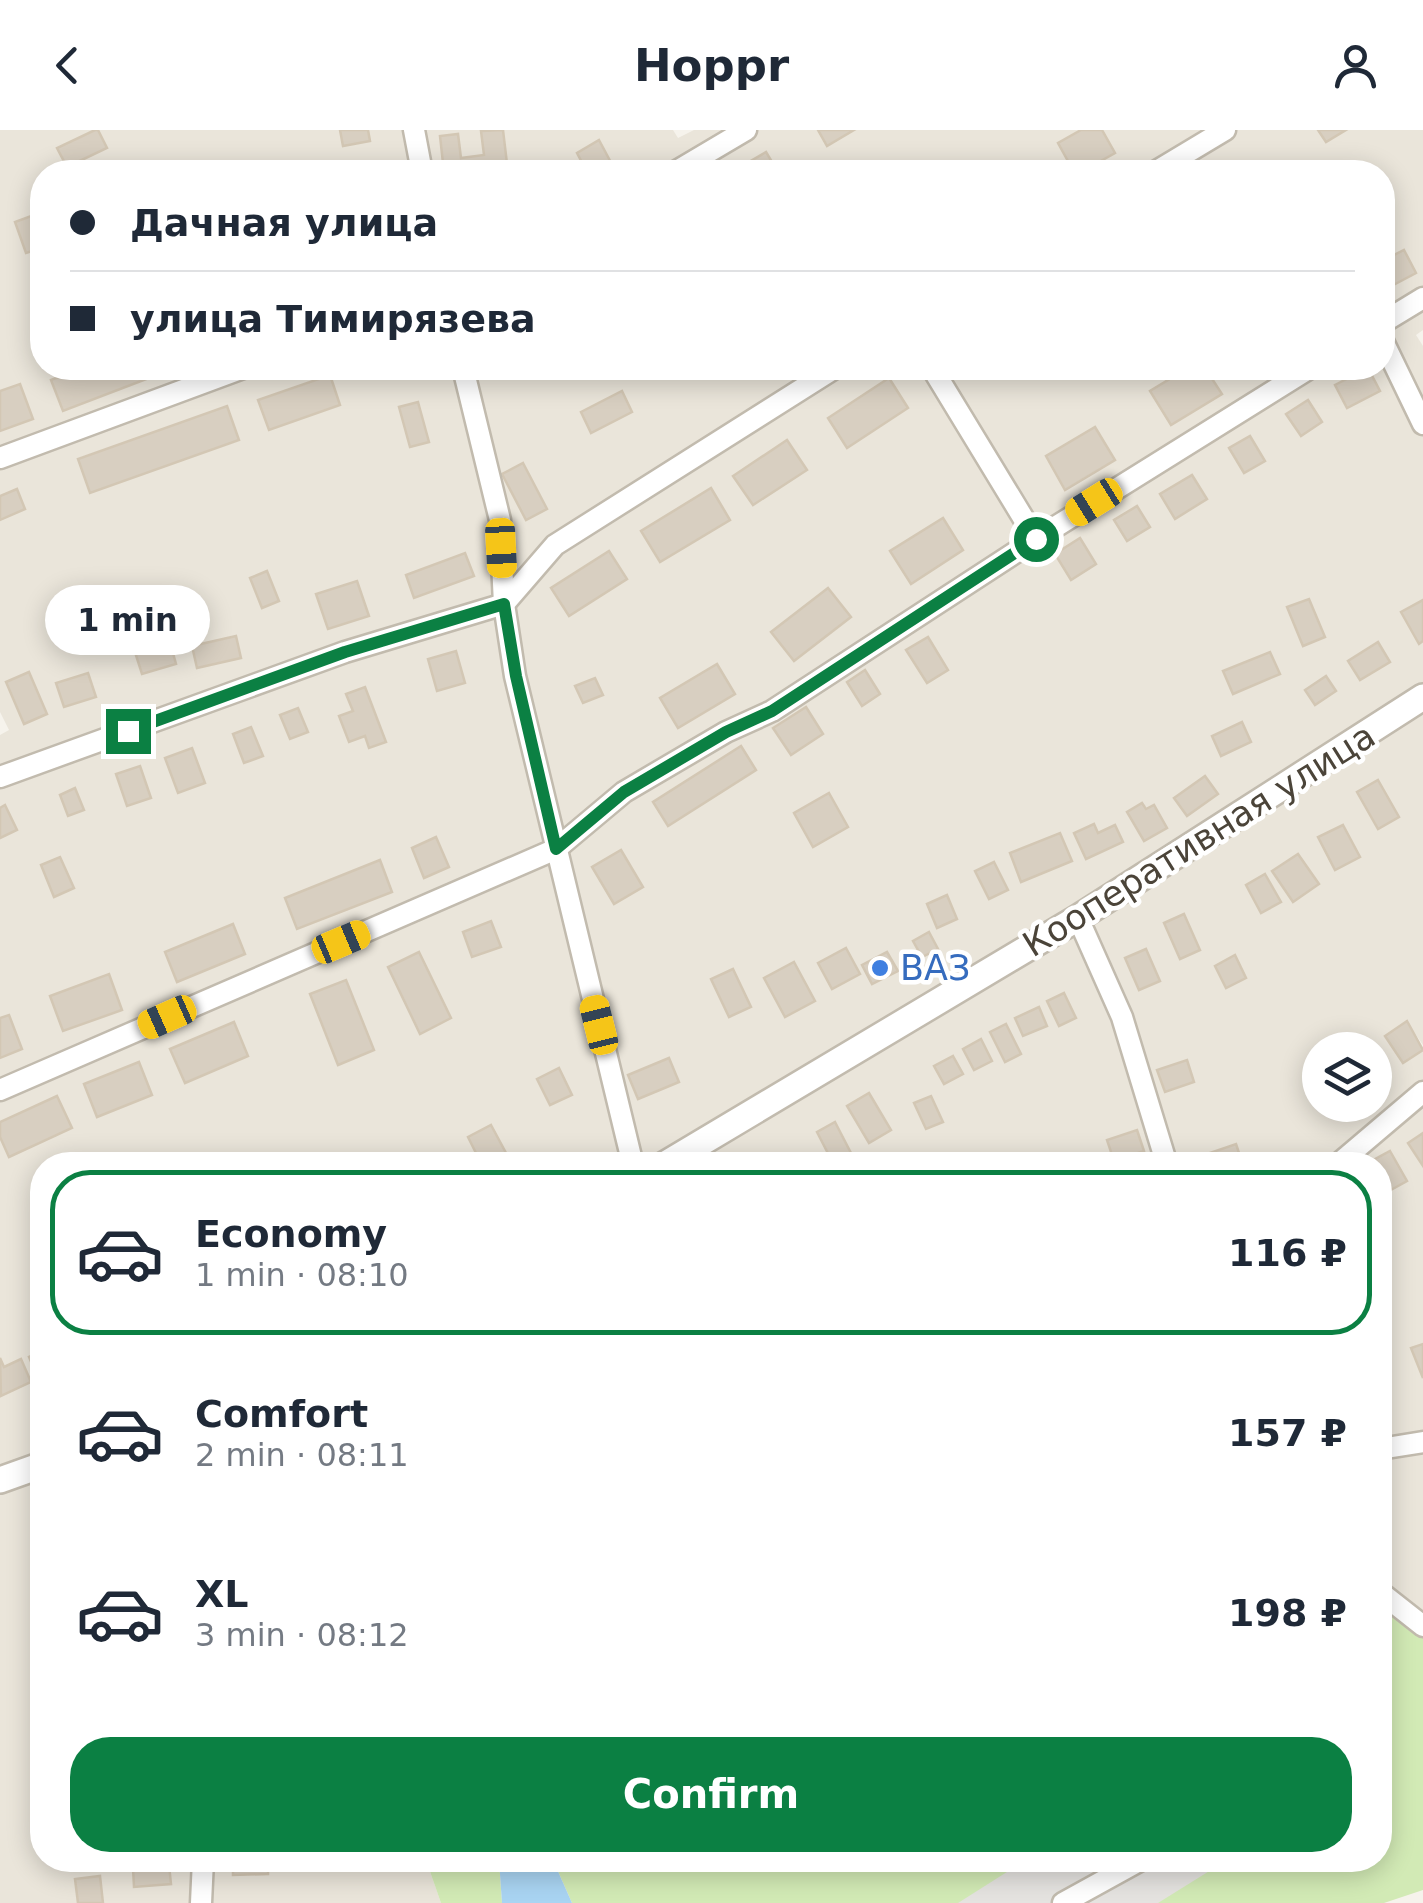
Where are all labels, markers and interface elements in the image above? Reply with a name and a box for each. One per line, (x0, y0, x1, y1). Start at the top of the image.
icon: back (40, 38, 95, 93)
icon: person (1328, 38, 1383, 93)
text: Hoppr (634, 39, 789, 92)
text: Дачная улица (130, 201, 438, 245)
text: улица Тимирязева (130, 297, 536, 341)
car (1061, 473, 1127, 531)
car (484, 517, 518, 579)
route start (1014, 517, 1059, 562)
callout: 1 min (46, 586, 210, 656)
text: 1 min (77, 601, 178, 639)
route end (106, 709, 151, 754)
street label: Кооперативная улица (1016, 715, 1382, 965)
car (308, 916, 374, 968)
place label: ВАЗ (900, 948, 970, 988)
marker: ВАЗ (869, 957, 891, 979)
car (133, 991, 201, 1043)
car (577, 992, 621, 1058)
map controls (1302, 1032, 1392, 1122)
button: layers (1302, 1032, 1392, 1122)
icon: car (75, 1208, 165, 1298)
text: Economy (195, 1212, 387, 1256)
text: 116 ₽ (1228, 1231, 1347, 1275)
text: 1 min · 08:10 (195, 1256, 409, 1294)
icon: car (75, 1388, 165, 1478)
text: Comfort (195, 1392, 368, 1436)
text: 157 ₽ (1228, 1411, 1347, 1455)
text: 2 min · 08:11 (195, 1436, 409, 1474)
icon: car (75, 1568, 165, 1658)
text: XL (195, 1572, 249, 1616)
text: 198 ₽ (1228, 1591, 1347, 1635)
text: 3 min · 08:12 (195, 1616, 409, 1654)
button: Confirm (70, 1737, 1352, 1852)

